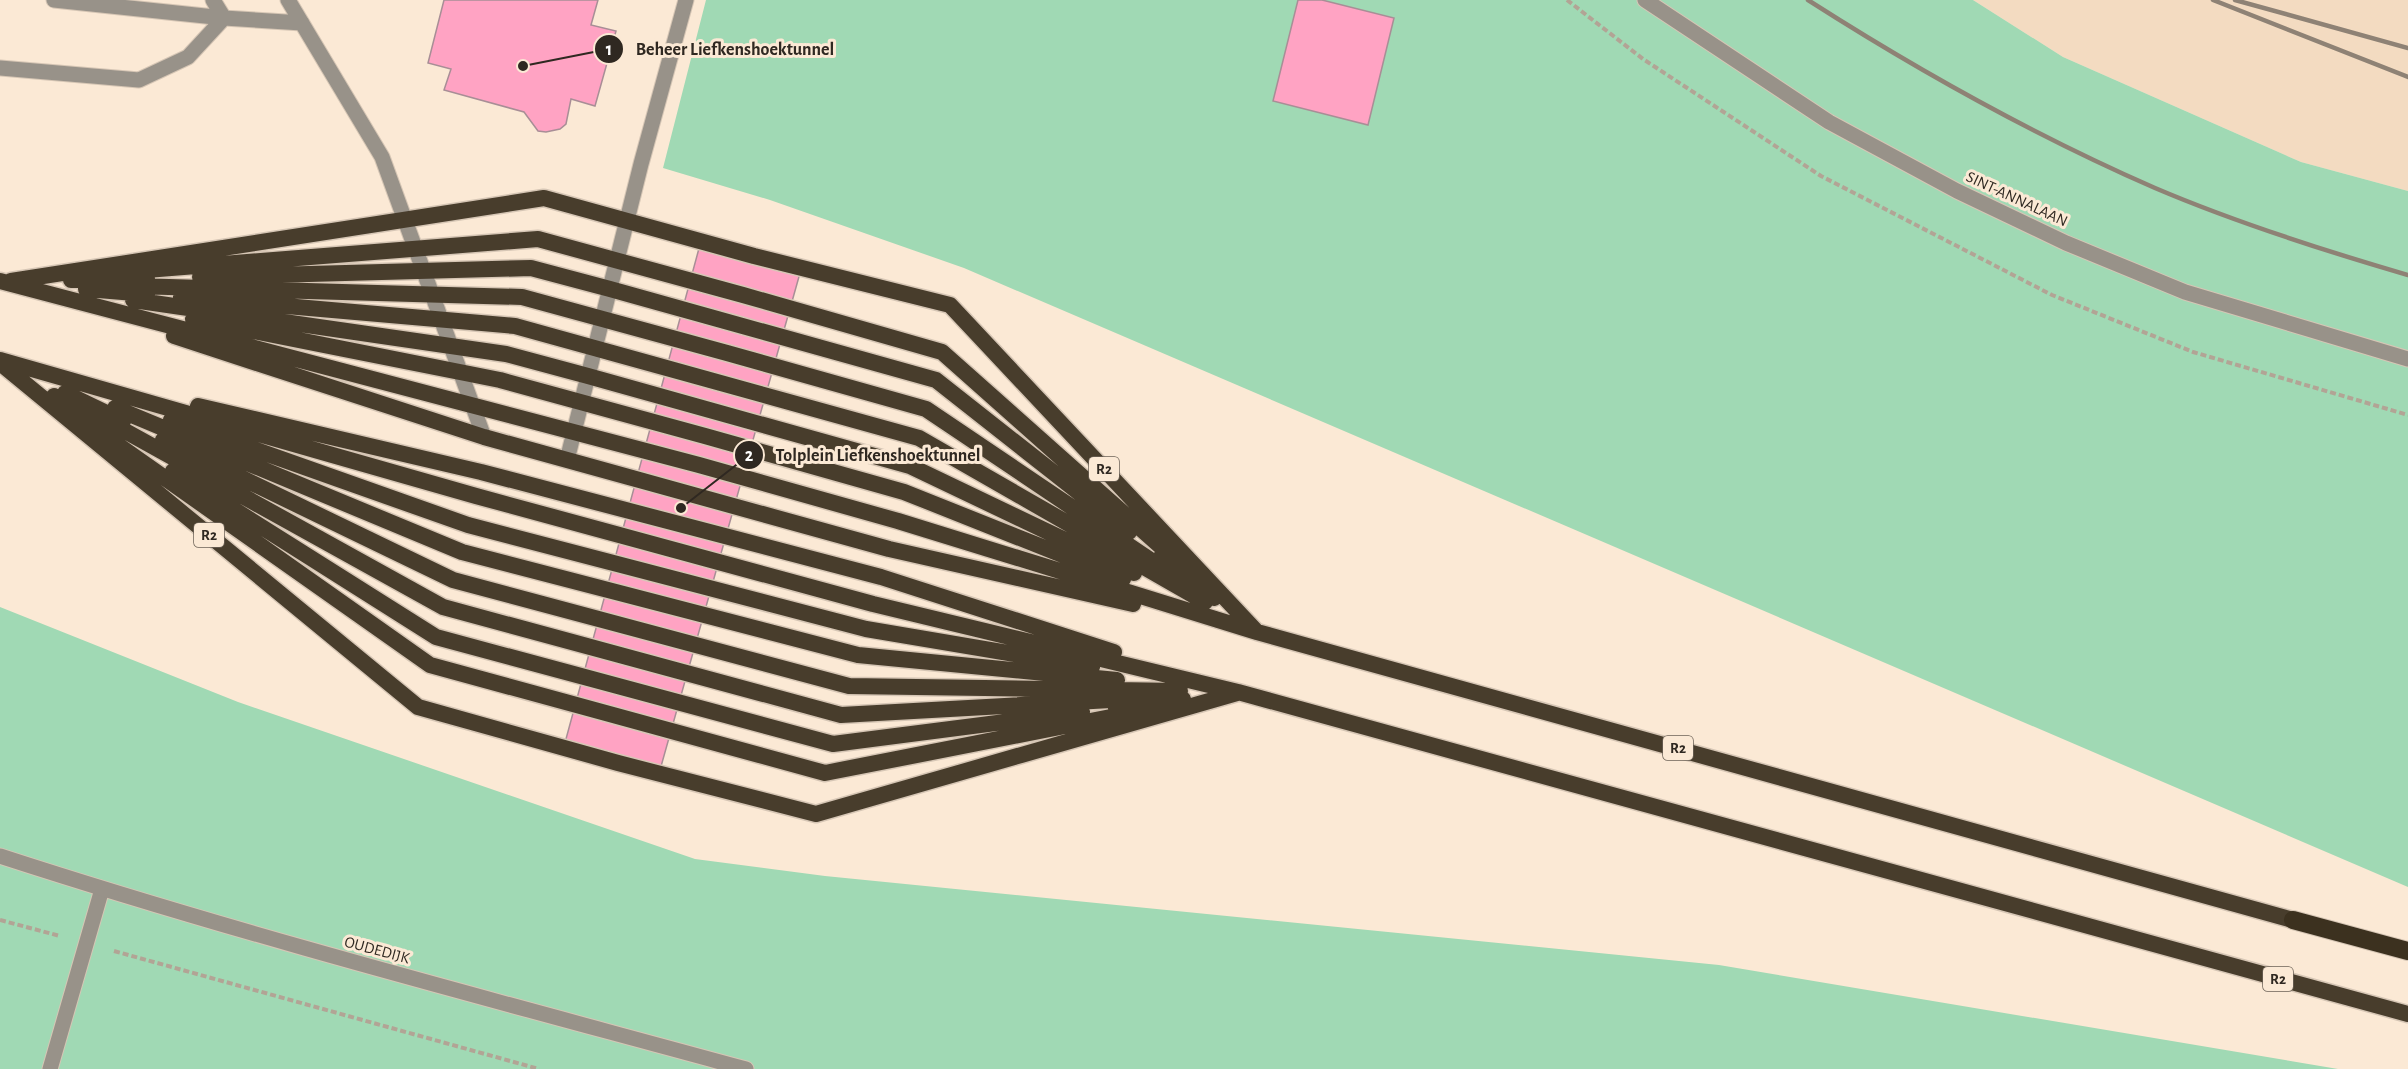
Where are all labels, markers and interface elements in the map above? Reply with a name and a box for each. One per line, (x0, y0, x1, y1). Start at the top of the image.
callout: Beheer Liefkenshoektunnel (594, 31, 846, 67)
text: 1 (606, 41, 612, 59)
text: Beheer Liefkenshoektunnel (636, 41, 834, 59)
street label: SINT-ANNALAAN (1964, 169, 2070, 229)
callout: Tolplein Liefkenshoektunnel (734, 437, 993, 473)
text: 2 (745, 447, 754, 465)
text: Tolplein Liefkenshoektunnel (775, 447, 981, 465)
road number: R2 (1089, 457, 1119, 481)
road number: R2 (194, 523, 224, 547)
road number: R2 (1663, 736, 1693, 760)
street label: OUDEDIJK (343, 934, 411, 966)
road number: R2 (2263, 967, 2293, 991)

